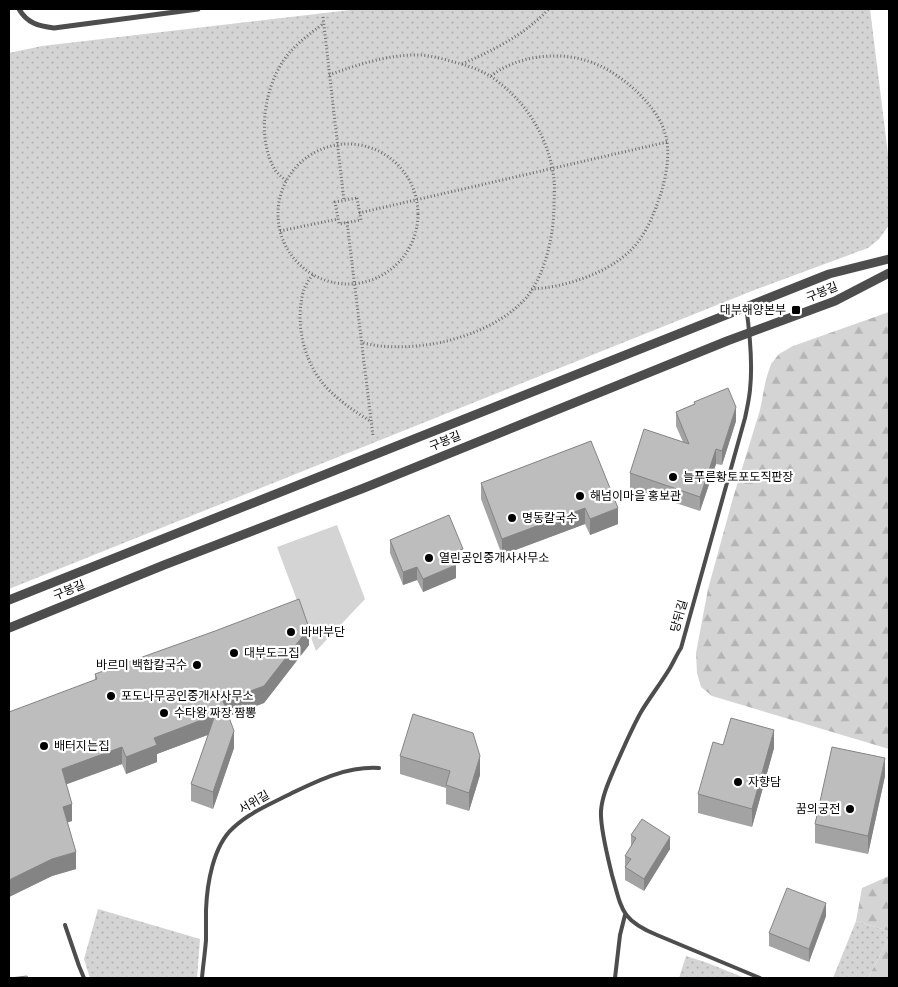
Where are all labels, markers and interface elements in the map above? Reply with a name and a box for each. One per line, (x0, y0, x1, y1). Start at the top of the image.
street label: 구봉길 (803, 277, 841, 307)
place label: 대부해양본부 (720, 300, 786, 319)
marker: 대부해양본부 (790, 304, 802, 316)
street label: 구봉길 (426, 426, 464, 456)
place label: 늘푸른황토포도직판장 (683, 467, 793, 486)
marker: 늘푸른황토포도직판장 (667, 471, 679, 483)
place label: 해넘이마을 홍보관 (590, 486, 681, 505)
marker: 해넘이마을 홍보관 (574, 490, 586, 502)
place label: 명동칼국수 (522, 508, 577, 527)
marker: 명동칼국수 (506, 512, 518, 524)
place label: 열린공인중개사사무소 (439, 548, 549, 567)
marker: 열린공인중개사사무소 (423, 552, 435, 564)
street label: 구봉길 (50, 575, 88, 605)
street label: 당뒤길 (665, 597, 692, 634)
place label: 바바부단 (301, 622, 345, 641)
marker: 바바부단 (285, 626, 297, 638)
place label: 대부도그집 (244, 643, 299, 662)
marker: 대부도그집 (228, 647, 240, 659)
place label: 바르미 백합칼국수 (96, 655, 187, 674)
marker: 바르미 백합칼국수 (191, 659, 203, 671)
place label: 포도나무공인중개사사무소 (121, 686, 253, 705)
marker: 포도나무공인중개사사무소 (105, 690, 117, 702)
place label: 수타왕 짜장 짬뽕 (174, 703, 257, 722)
marker: 수타왕 짜장 짬뽕 (158, 707, 170, 719)
place label: 배터지는집 (54, 736, 109, 755)
marker: 배터지는집 (38, 740, 50, 752)
place label: 자향담 (748, 772, 781, 791)
marker: 자향담 (732, 776, 744, 788)
street label: 서위길 (235, 785, 273, 818)
place label: 꿈의궁전 (796, 799, 840, 818)
marker: 꿈의궁전 (844, 803, 856, 815)

